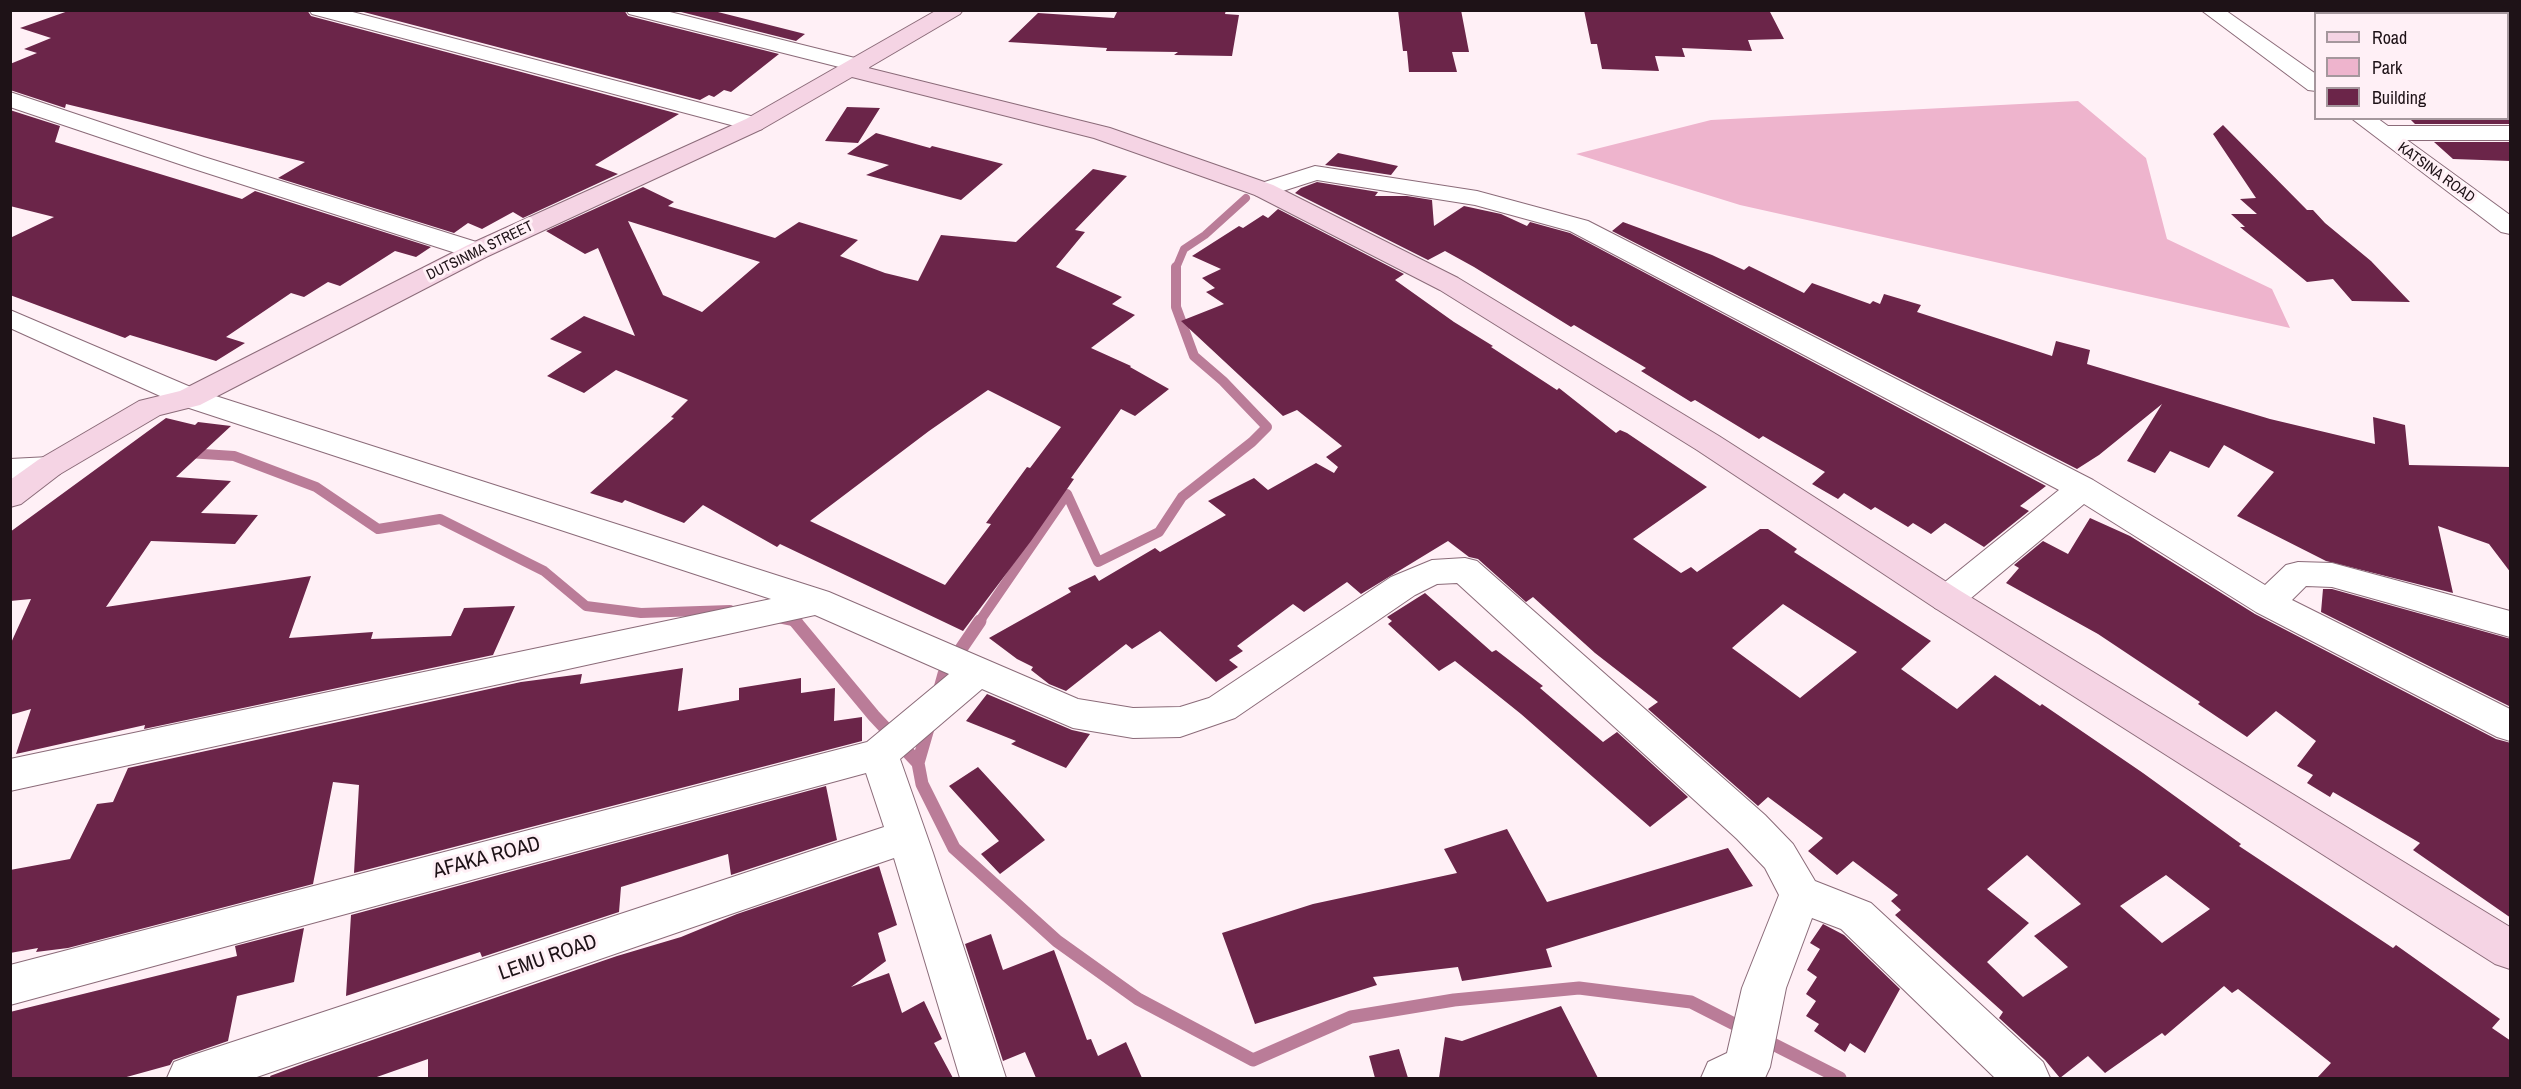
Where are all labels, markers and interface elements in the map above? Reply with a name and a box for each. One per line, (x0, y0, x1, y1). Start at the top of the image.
legend (2314, 12, 2509, 120)
text: Road (2372, 25, 2407, 50)
text: Park (2372, 55, 2402, 80)
text: Building (2372, 85, 2426, 110)
street label: KATSINA ROAD (2394, 139, 2478, 207)
street label: DUTSINMA STREET (424, 217, 536, 285)
street label: AFAKA ROAD (431, 832, 543, 884)
street label: LEMU ROAD (495, 929, 601, 987)

